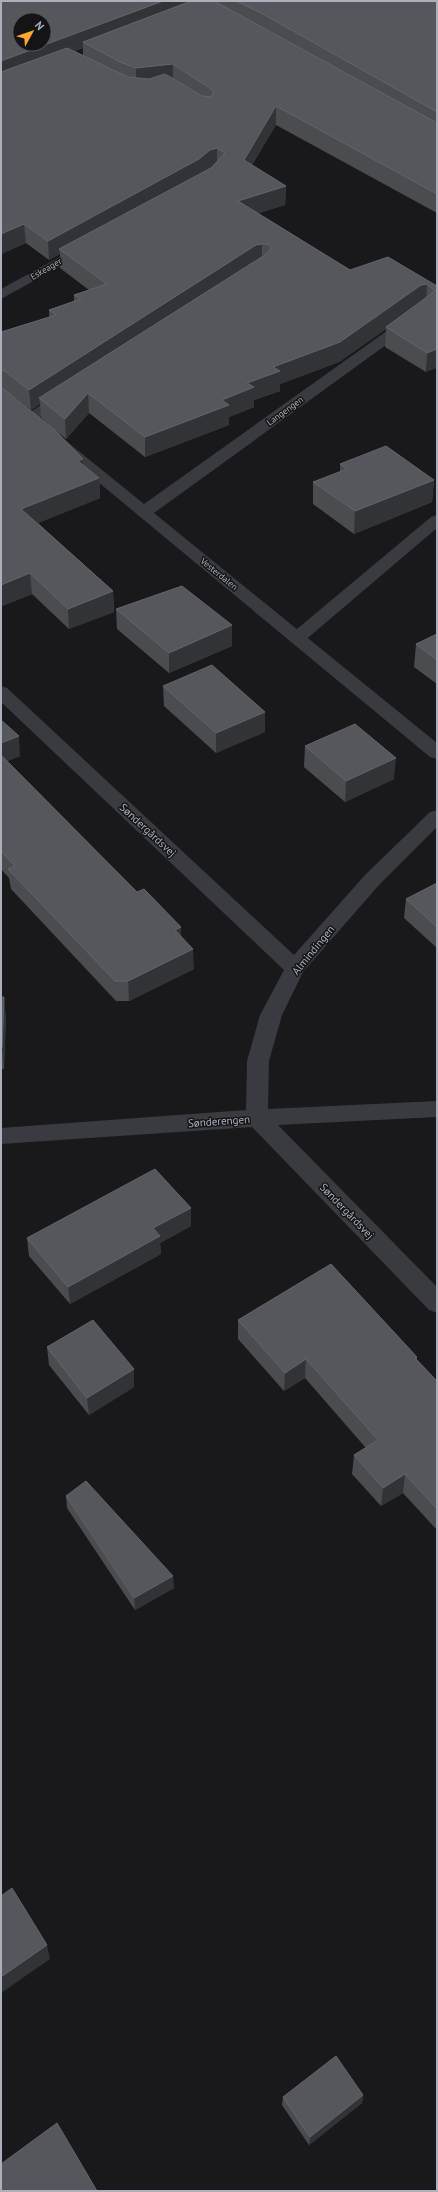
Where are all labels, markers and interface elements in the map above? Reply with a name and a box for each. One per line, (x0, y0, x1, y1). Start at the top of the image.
north arrow (12, 12, 52, 52)
text: N (32, 18, 47, 33)
street label: Eskeager (28, 255, 63, 282)
street label: Langengen (264, 394, 305, 428)
street label: Vesterdalen (198, 555, 240, 592)
street label: Søndergårdsvej (117, 800, 179, 860)
street label: Almindingen (289, 922, 337, 978)
street label: Sønderengen (188, 1112, 250, 1130)
street label: Søndergårdsvej (317, 1180, 377, 1242)

